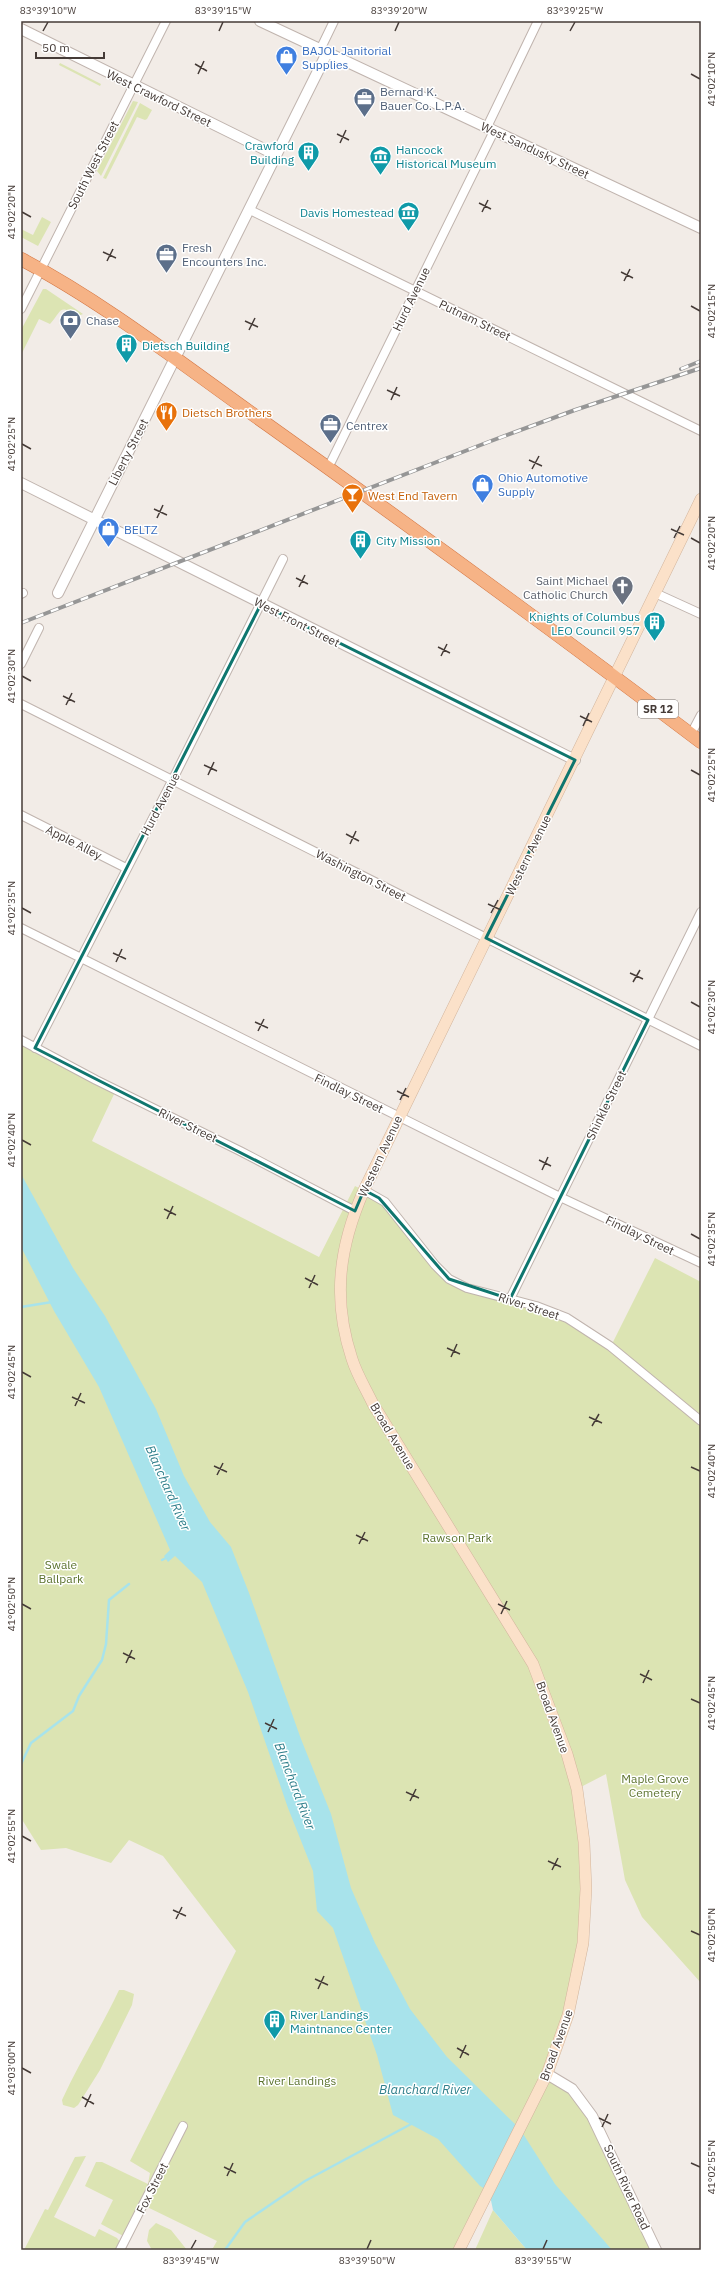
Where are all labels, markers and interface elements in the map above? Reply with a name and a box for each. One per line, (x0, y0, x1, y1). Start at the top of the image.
text: 83°39'10"W (20, 4, 76, 17)
text: 83°39'15"W (195, 4, 251, 17)
text: 83°39'20"W (371, 4, 427, 17)
text: 83°39'25"W (547, 4, 603, 17)
scale bar (36, 34, 104, 60)
text: 50 m (42, 40, 70, 55)
place label: BAJOL Janitorial Supplies (302, 43, 391, 72)
shop icon: BAJOL Janitorial Supplies (274, 44, 300, 77)
text: 41°02'10"N (705, 52, 718, 106)
street label: West Crawford Street (104, 66, 214, 130)
place label: Bernard K. Bauer Co. L.P.A. (380, 84, 465, 113)
office icon: Bernard K. Bauer Co. L.P.A. (352, 85, 378, 118)
street label: South West Street (64, 118, 122, 212)
street label: West Sandusky Street (478, 118, 592, 182)
place label: Crawford Building (245, 138, 295, 167)
building icon: Crawford Building (296, 139, 322, 172)
place label: Hancock Historical Museum (396, 142, 496, 171)
museum icon: Hancock Historical Museum (367, 143, 393, 176)
text: 41°02'20"N (5, 185, 18, 239)
museum icon: Davis Homestead (396, 199, 422, 232)
place label: Davis Homestead (300, 205, 394, 220)
place label: Fresh Encounters Inc. (182, 240, 267, 269)
office icon: Fresh Encounters Inc. (154, 241, 180, 274)
street label: Hurd Avenue (389, 264, 433, 334)
text: 41°02'15"N (705, 284, 718, 338)
street label: Putnam Street (437, 296, 513, 344)
bank icon: Chase (58, 307, 84, 340)
place label: Chase (86, 313, 120, 328)
building icon: Dietsch Building (113, 332, 139, 365)
place label: Dietsch Building (142, 338, 230, 353)
restaurant icon: Dietsch Brothers (154, 399, 180, 432)
place label: Dietsch Brothers (182, 405, 272, 420)
office icon: Centrex (317, 412, 343, 445)
street label: Liberty Street (105, 416, 151, 488)
text: 41°02'25"N (5, 417, 18, 471)
place label: Centrex (346, 418, 388, 433)
place label: Ohio Automotive Supply (498, 470, 588, 499)
shop icon: Ohio Automotive Supply (469, 471, 495, 504)
bar icon: West End Tavern (340, 482, 366, 515)
place label: West End Tavern (368, 488, 457, 503)
shop icon: BELTZ (95, 516, 121, 549)
text: 41°02'20"N (705, 516, 718, 570)
place label: BELTZ (124, 522, 158, 537)
building icon: City Mission (347, 527, 373, 560)
place label: City Mission (376, 533, 440, 548)
place label: Saint Michael Catholic Church (523, 573, 608, 602)
church icon: Saint Michael Catholic Church (610, 574, 636, 607)
street label: West Front Street (252, 594, 342, 650)
place label: Knights of Columbus LEO Council 957 (529, 609, 640, 638)
building icon: Knights of Columbus LEO Council 957 (642, 610, 668, 643)
text: 41°02'30"N (5, 649, 18, 703)
road number: SR 12 (638, 700, 678, 718)
text: 41°02'25"N (705, 748, 718, 802)
street label: Hurd Avenue (137, 769, 183, 838)
street label: Western Avenue (502, 812, 554, 898)
street label: Apple Alley (43, 821, 105, 863)
street label: Washington Street (313, 846, 409, 904)
text: 41°02'35"N (5, 881, 18, 935)
text: 41°02'30"N (705, 980, 718, 1034)
street label: Shinkle Street (583, 1068, 629, 1142)
street label: Findlay Street (312, 1070, 386, 1116)
street label: River Street (156, 1104, 220, 1146)
text: 41°02'40"N (5, 1113, 18, 1167)
street label: Western Avenue (355, 1113, 406, 1199)
street label: Findlay Street (603, 1212, 677, 1258)
text: 41°02'35"N (705, 1212, 718, 1266)
street label: River Street (497, 1289, 561, 1323)
text: 41°02'45"N (5, 1345, 18, 1399)
street label: Broad Avenue (367, 1400, 419, 1472)
water label: Blanchard River (141, 1442, 195, 1535)
text: 41°02'40"N (705, 1444, 718, 1498)
park label: Rawson Park (422, 1530, 492, 1545)
park label: Swale Ballpark (39, 1557, 84, 1586)
text: 41°02'50"N (5, 1577, 18, 1631)
text: 41°02'45"N (705, 1676, 718, 1730)
street label: Broad Avenue (533, 1679, 573, 1755)
water label: Blanchard River (271, 1740, 320, 1833)
park label: Maple Grove Cemetery (621, 1771, 689, 1800)
text: 41°02'55"N (5, 1809, 18, 1863)
text: 41°02'50"N (705, 1908, 718, 1962)
place label: River Landings Maintnance Center (290, 2007, 392, 2036)
street label: Broad Avenue (536, 2007, 576, 2083)
building icon: River Landings Maintnance Center (262, 2008, 288, 2041)
text: 41°03'00"N (5, 2041, 18, 2095)
park label: River Landings (258, 2073, 336, 2088)
water label: Blanchard River (379, 2081, 472, 2098)
text: 41°02'55"N (705, 2140, 718, 2194)
street label: South River Road (601, 2142, 653, 2232)
street label: Fox Street (133, 2160, 171, 2216)
text: 83°39'45"W (163, 2254, 219, 2267)
text: 83°39'50"W (339, 2254, 395, 2267)
text: 83°39'55"W (515, 2254, 571, 2267)

